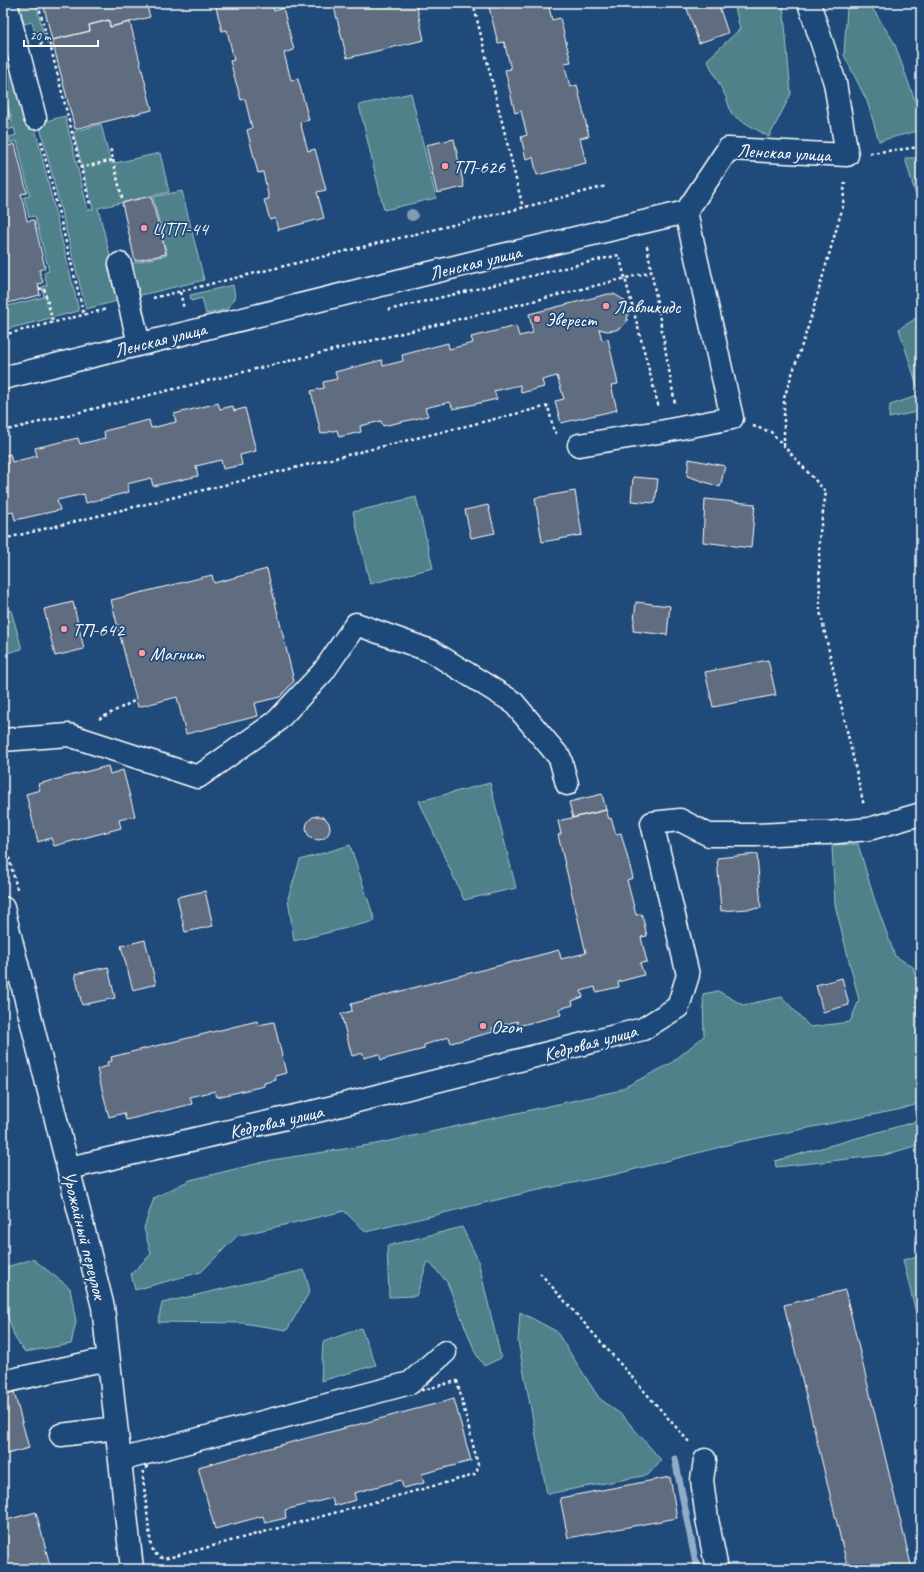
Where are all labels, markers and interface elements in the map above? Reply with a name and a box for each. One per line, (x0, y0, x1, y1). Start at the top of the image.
scale bar (24, 22, 98, 48)
text: 20 m (30, 28, 52, 44)
street label: Ленская улица (736, 139, 834, 168)
place label: ТП-626 (453, 155, 506, 179)
marker: ТП-626 (440, 161, 450, 171)
place label: ЦТП-44 (152, 217, 210, 241)
marker: ЦТП-44 (139, 223, 149, 233)
street label: Ленская улица (427, 239, 526, 286)
place label: Лавликидс (614, 295, 682, 319)
marker: Лавликидс (601, 301, 611, 311)
place label: Эверест (545, 308, 597, 332)
marker: Эверест (532, 314, 542, 324)
street label: Ленская улица (112, 316, 211, 363)
place label: ТП-642 (72, 618, 125, 642)
marker: ТП-642 (59, 624, 69, 634)
place label: Магнит (150, 642, 205, 666)
marker: Магнит (137, 648, 147, 658)
place label: Ozon (491, 1015, 523, 1039)
street label: Кедровая улица (541, 1019, 641, 1067)
marker: Ozon (478, 1021, 488, 1031)
street label: Кедровая улица (227, 1099, 327, 1144)
street label: Урожайный переулок (56, 1169, 112, 1304)

